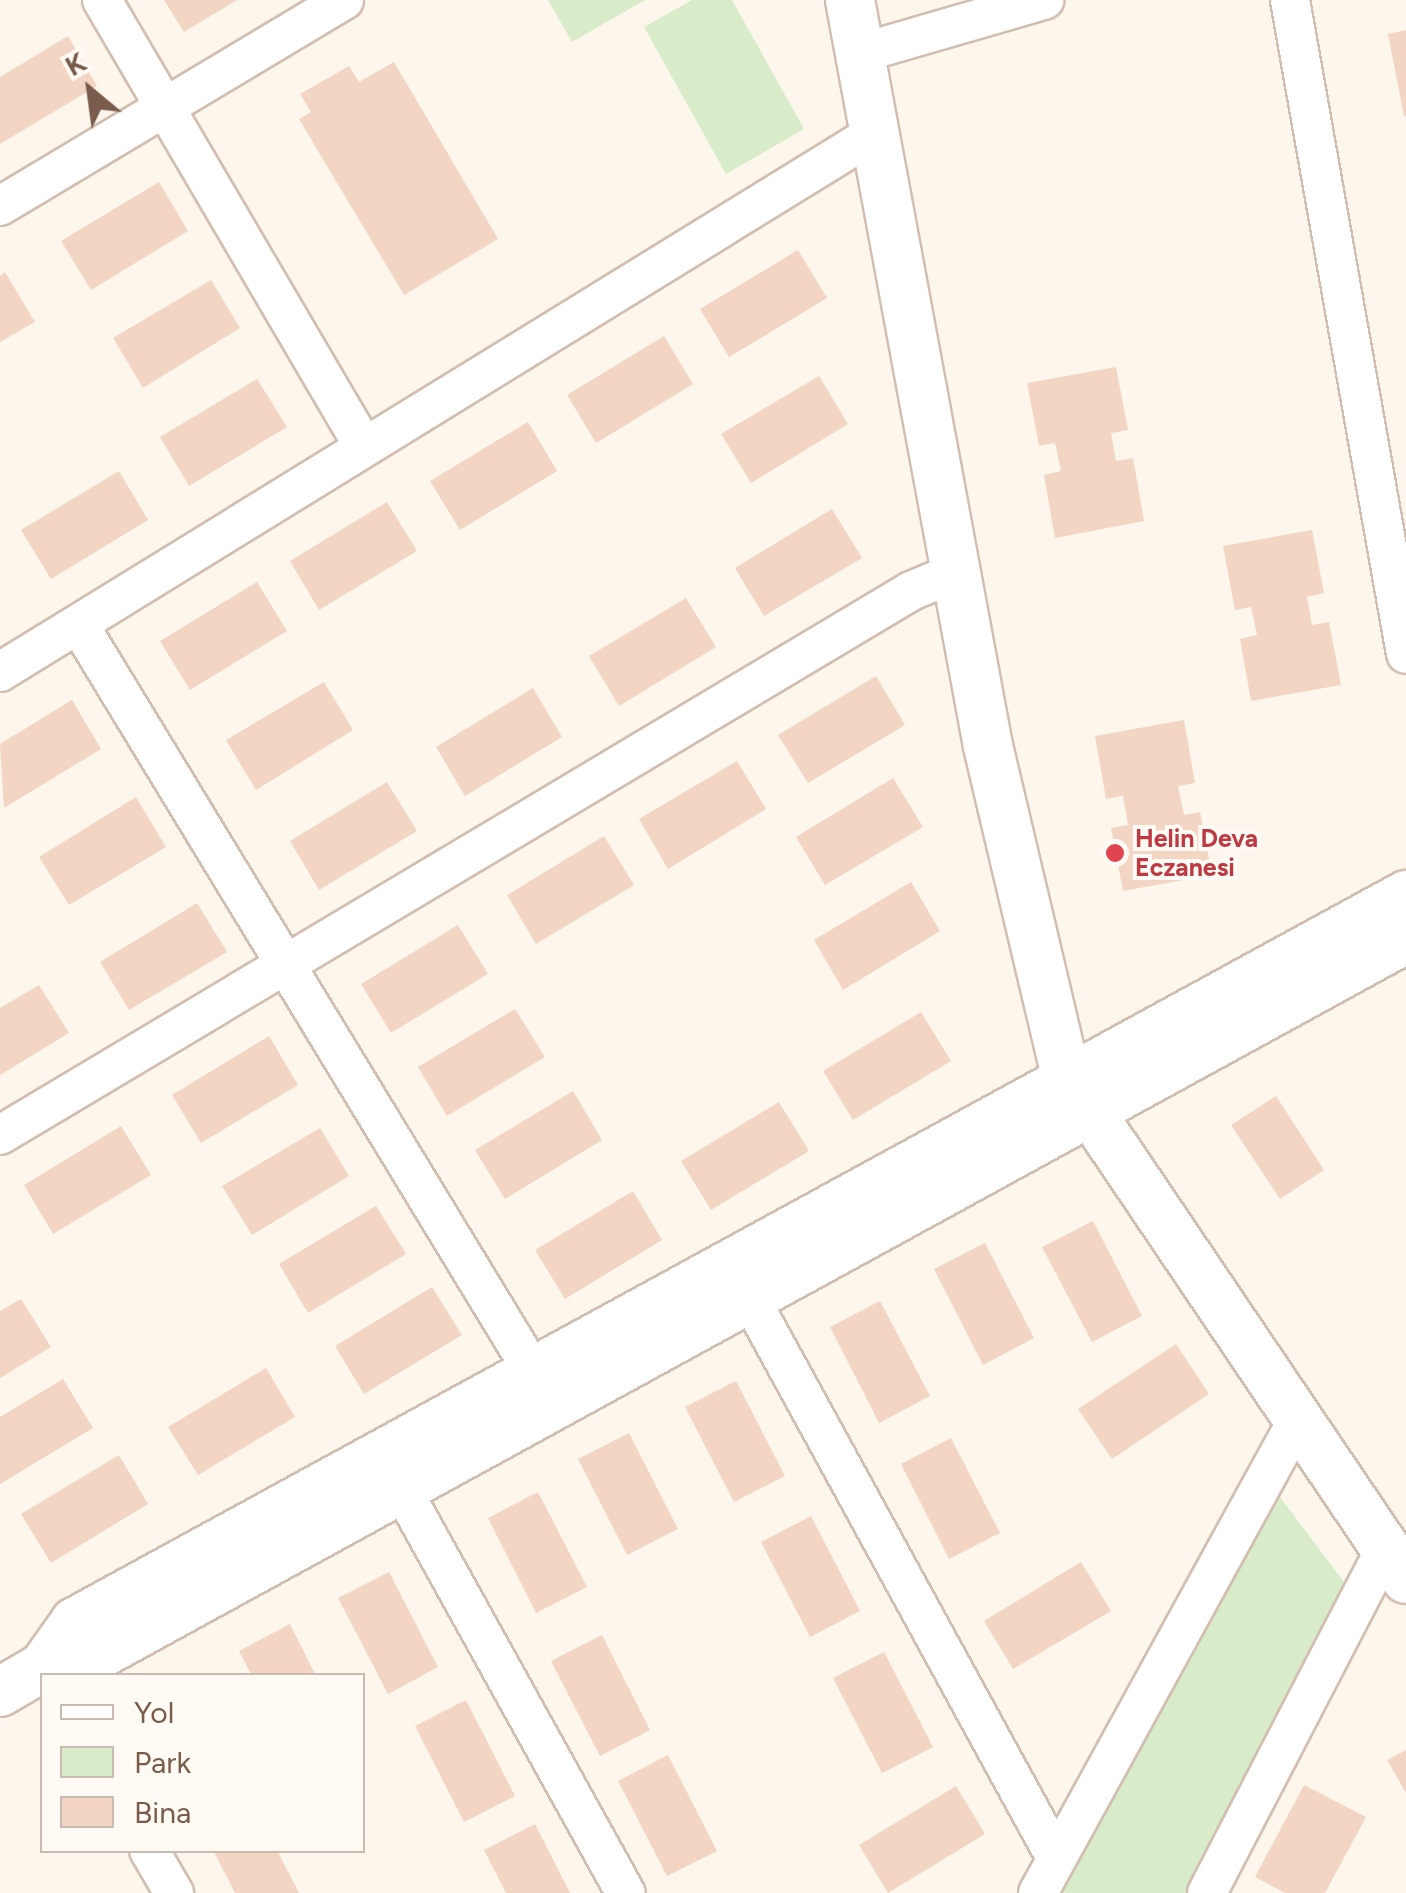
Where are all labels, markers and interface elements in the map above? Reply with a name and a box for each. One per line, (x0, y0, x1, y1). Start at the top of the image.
north arrow (40, 40, 140, 140)
text: K (59, 44, 92, 83)
place label: Helin Deva Eczanesi (1135, 824, 1258, 883)
marker: Helin Deva Eczanesi (1104, 842, 1126, 864)
legend (40, 1673, 365, 1853)
text: Yol (134, 1694, 174, 1731)
text: Park (134, 1744, 191, 1781)
text: Bina (134, 1794, 191, 1831)

